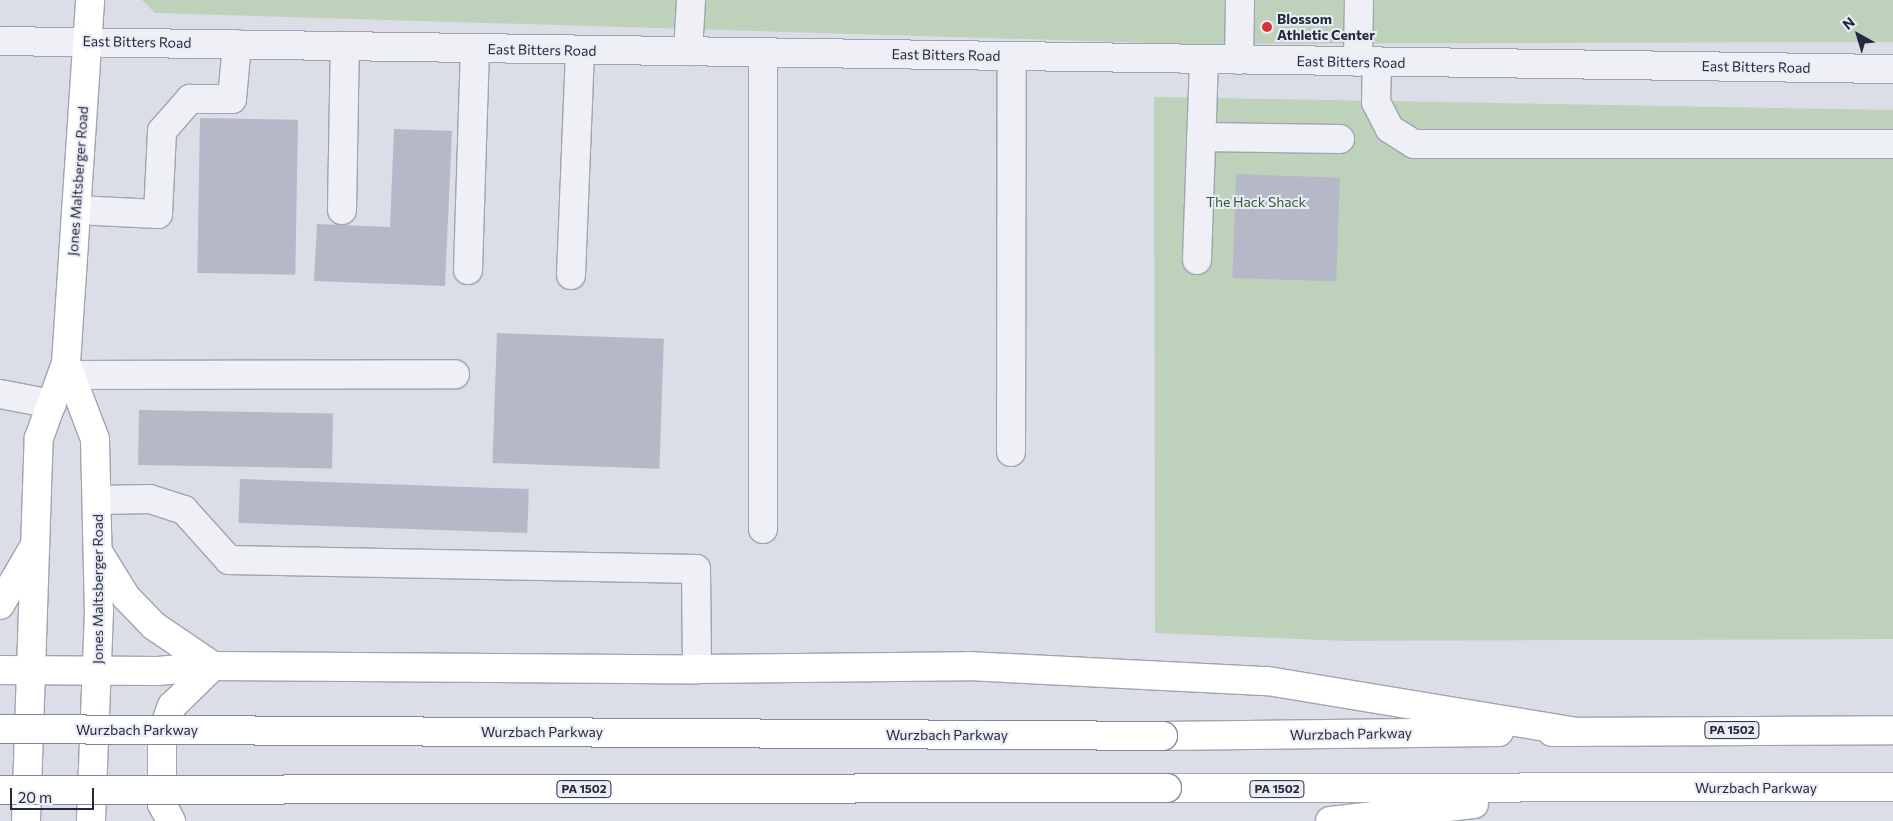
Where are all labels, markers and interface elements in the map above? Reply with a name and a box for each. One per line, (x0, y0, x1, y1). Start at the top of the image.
north arrow (1833, 10, 1883, 60)
place label: Blossom Athletic Center (1277, 11, 1375, 44)
text: N (1839, 13, 1858, 33)
marker: Blossom Athletic Center (1261, 21, 1273, 33)
street label: East Bitters Road (82, 33, 192, 51)
street label: East Bitters Road (487, 41, 597, 59)
street label: East Bitters Road (891, 46, 1001, 64)
street label: East Bitters Road (1296, 53, 1406, 71)
street label: East Bitters Road (1701, 58, 1811, 76)
street label: Jones Maltsberger Road (64, 105, 92, 257)
park label: The Hack Shack (1206, 194, 1306, 210)
street label: Jones Maltsberger Road (90, 514, 106, 664)
road number: PA 1502 (1703, 720, 1761, 740)
street label: Wurzbach Parkway (76, 722, 198, 738)
street label: Wurzbach Parkway (481, 724, 603, 740)
street label: Wurzbach Parkway (1290, 725, 1412, 743)
street label: Wurzbach Parkway (886, 727, 1008, 743)
scale bar (12, 778, 96, 810)
road number: PA 1502 (555, 780, 613, 799)
road number: PA 1502 (1248, 780, 1306, 799)
street label: Wurzbach Parkway (1695, 780, 1817, 796)
text: 20 m (18, 788, 52, 806)

